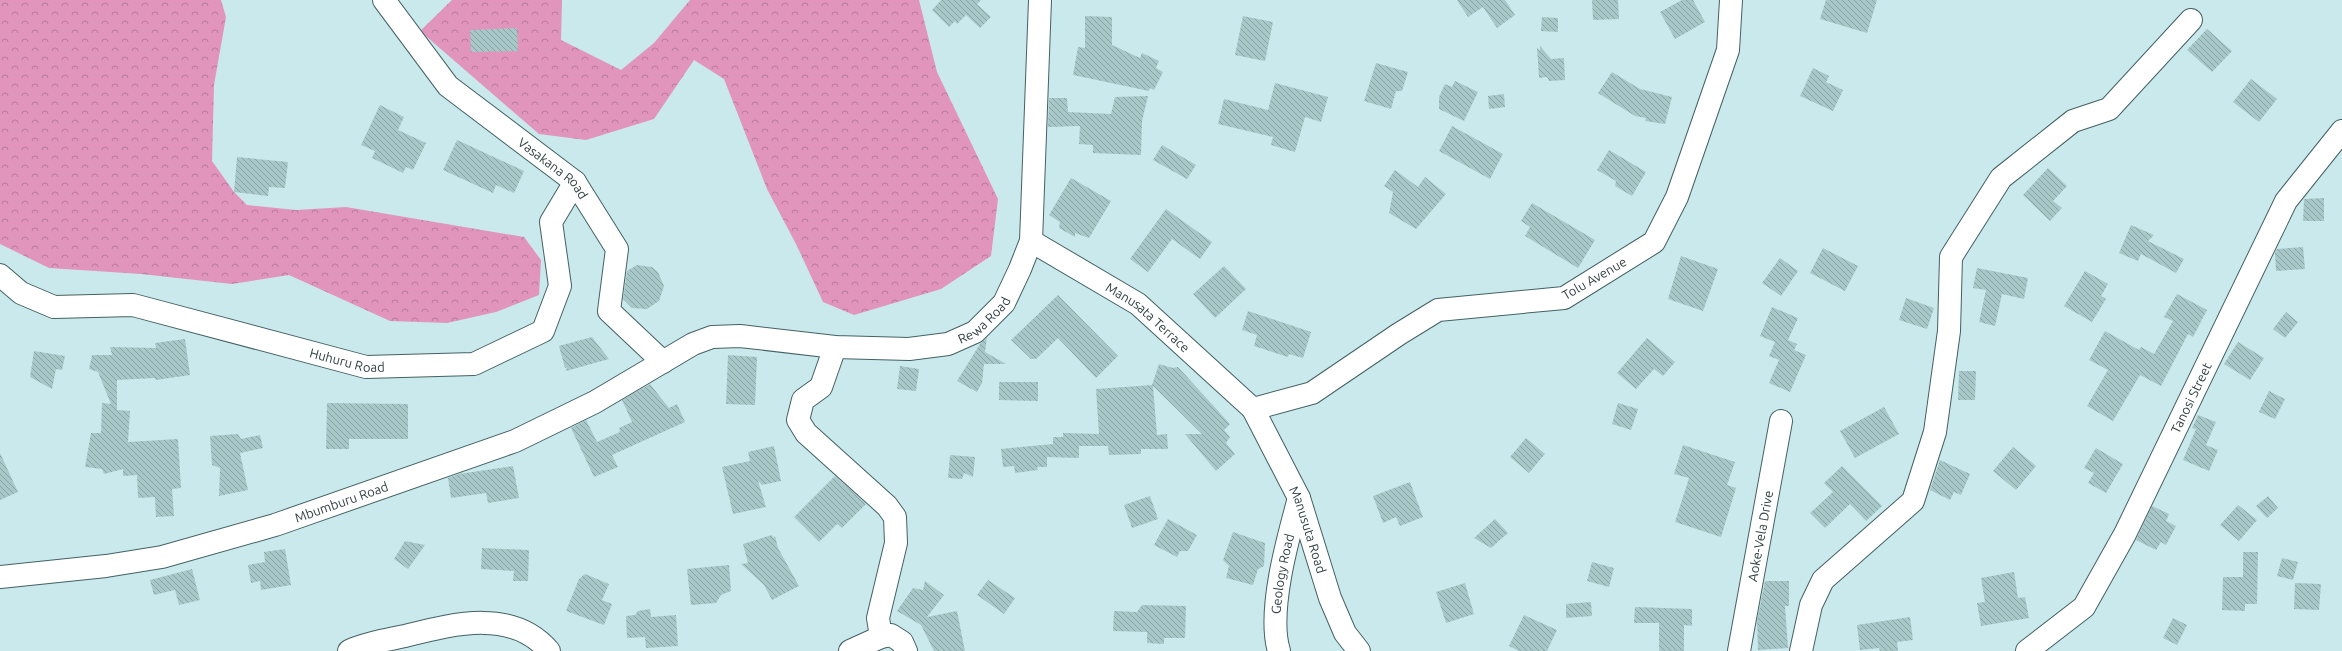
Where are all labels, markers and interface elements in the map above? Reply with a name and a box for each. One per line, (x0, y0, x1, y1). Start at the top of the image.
street label: Vasakana Road (516, 135, 591, 201)
street label: Tolu Avenue (1559, 254, 1629, 302)
street label: Manusata Terrace (1103, 280, 1193, 355)
street label: Rewa Road (956, 295, 1013, 346)
street label: Huhuru Road (308, 345, 385, 374)
street label: Tanosi Street (2168, 360, 2214, 435)
street label: Mbumburu Road (293, 479, 390, 525)
street label: Manusuta Road (1287, 484, 1329, 575)
street label: Aoke-Vela Drive (1745, 489, 1775, 583)
street label: Geology Road (1269, 532, 1296, 615)

